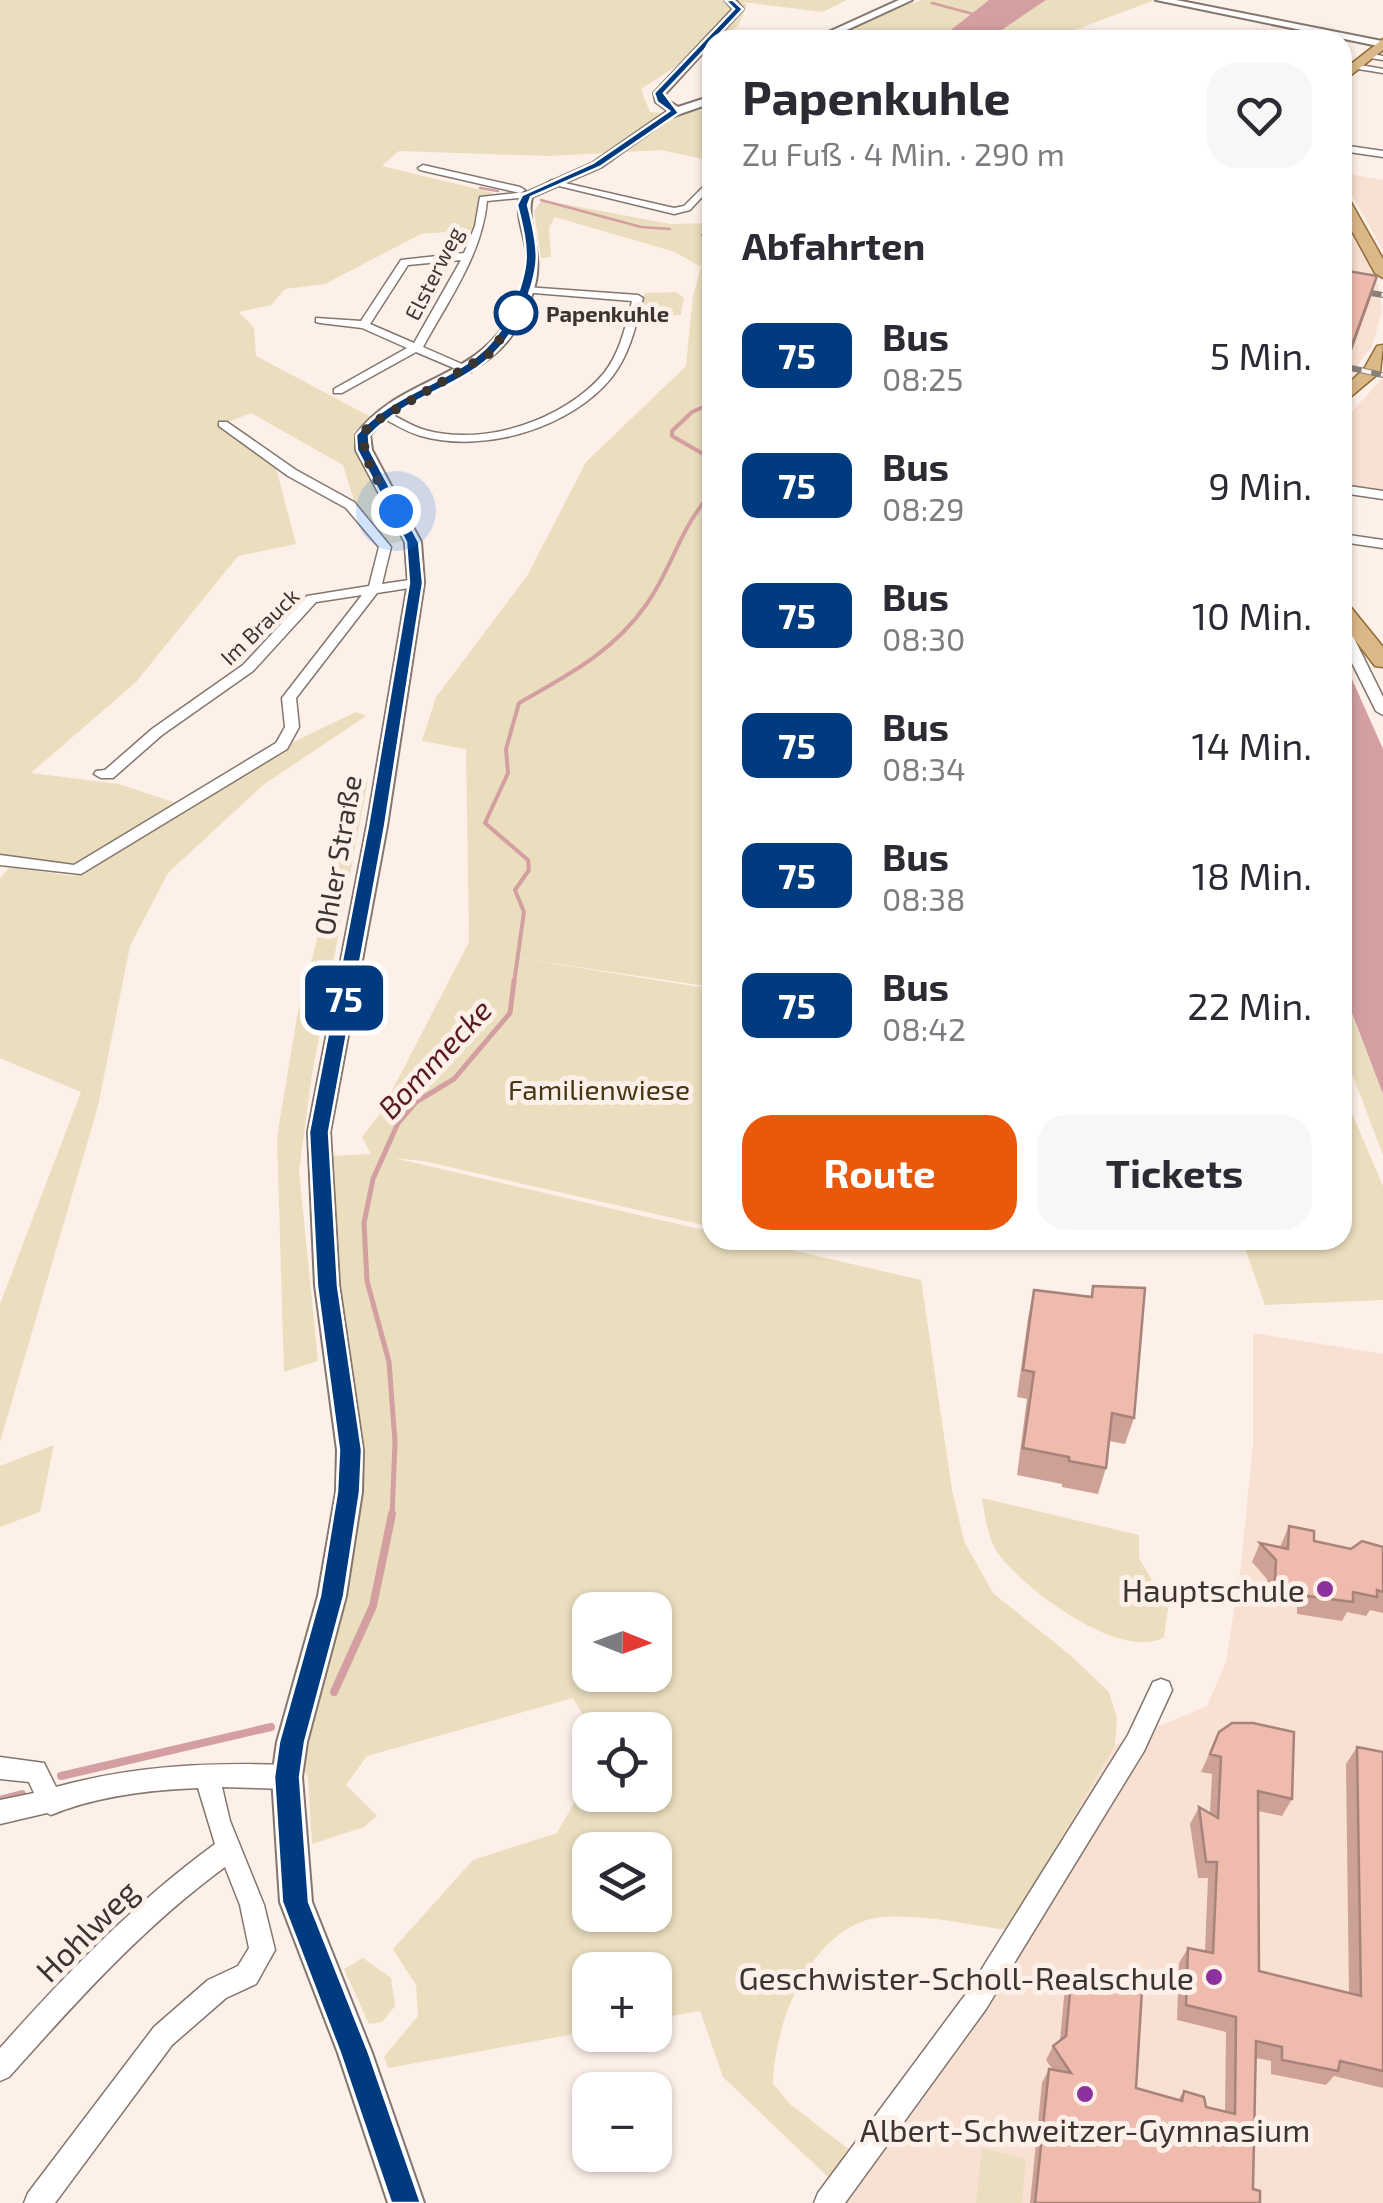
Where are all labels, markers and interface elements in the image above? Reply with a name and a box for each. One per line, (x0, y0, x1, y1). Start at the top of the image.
button: heart (1207, 63, 1312, 168)
text: Papenkuhle (742, 67, 1011, 125)
text: Zu Fuß · 4 Min. · 290 m (742, 134, 1065, 172)
street label: Elsterweg (398, 222, 468, 324)
text: Abfahrten (742, 222, 925, 268)
marker: Papenkuhle (495, 292, 537, 334)
place label: Papenkuhle (546, 300, 669, 326)
text: Bus (882, 313, 949, 359)
text: 5 Min. (1210, 332, 1312, 378)
text: 75 (778, 334, 816, 376)
text: 08:25 (882, 359, 963, 397)
text: Bus (882, 443, 949, 489)
text: 9 Min. (1208, 462, 1312, 508)
text: 75 (778, 464, 816, 506)
your location (371, 486, 421, 536)
text: 08:29 (882, 489, 965, 527)
text: Bus (882, 573, 949, 619)
street label: Im Brauck (214, 582, 304, 670)
text: 10 Min. (1192, 592, 1312, 638)
text: 75 (778, 594, 816, 636)
text: 08:30 (882, 619, 965, 657)
text: Bus (882, 703, 949, 749)
text: 14 Min. (1192, 722, 1312, 768)
text: 75 (778, 724, 816, 766)
text: 08:34 (882, 749, 966, 787)
street label: Ohler Straße (306, 772, 368, 938)
text: Bus (882, 833, 949, 879)
text: 18 Min. (1192, 852, 1312, 898)
text: 75 (778, 854, 816, 896)
text: 08:38 (882, 879, 966, 917)
text: Bus (882, 963, 949, 1009)
line badge: 75 (299, 966, 389, 1030)
text: 75 (325, 977, 363, 1019)
text: 22 Min. (1187, 982, 1312, 1028)
text: 75 (778, 984, 816, 1026)
water label: Bommecke (370, 991, 498, 1125)
text: 08:42 (882, 1009, 966, 1047)
park label: Familienwiese (508, 1072, 690, 1106)
button: Route (742, 1115, 1017, 1230)
button: Tickets (1037, 1115, 1312, 1230)
place label: Hauptschule (1122, 1570, 1305, 1608)
marker: Hauptschule (1314, 1578, 1336, 1600)
north arrow (572, 1592, 672, 1692)
map controls (572, 1592, 672, 2172)
button: locate (572, 1712, 672, 1812)
button: layers (572, 1832, 672, 1932)
street label: Hohlweg (27, 1871, 145, 1989)
button: + (572, 1952, 672, 2052)
place label: Geschwister-Scholl-Realschule (739, 1958, 1194, 1996)
marker: Geschwister-Scholl-Realschule (1203, 1966, 1225, 1988)
button: − (572, 2072, 672, 2172)
marker: Albert-Schweitzer-Gymnasium (1074, 2083, 1096, 2105)
place label: Albert-Schweitzer-Gymnasium (860, 2110, 1310, 2148)

